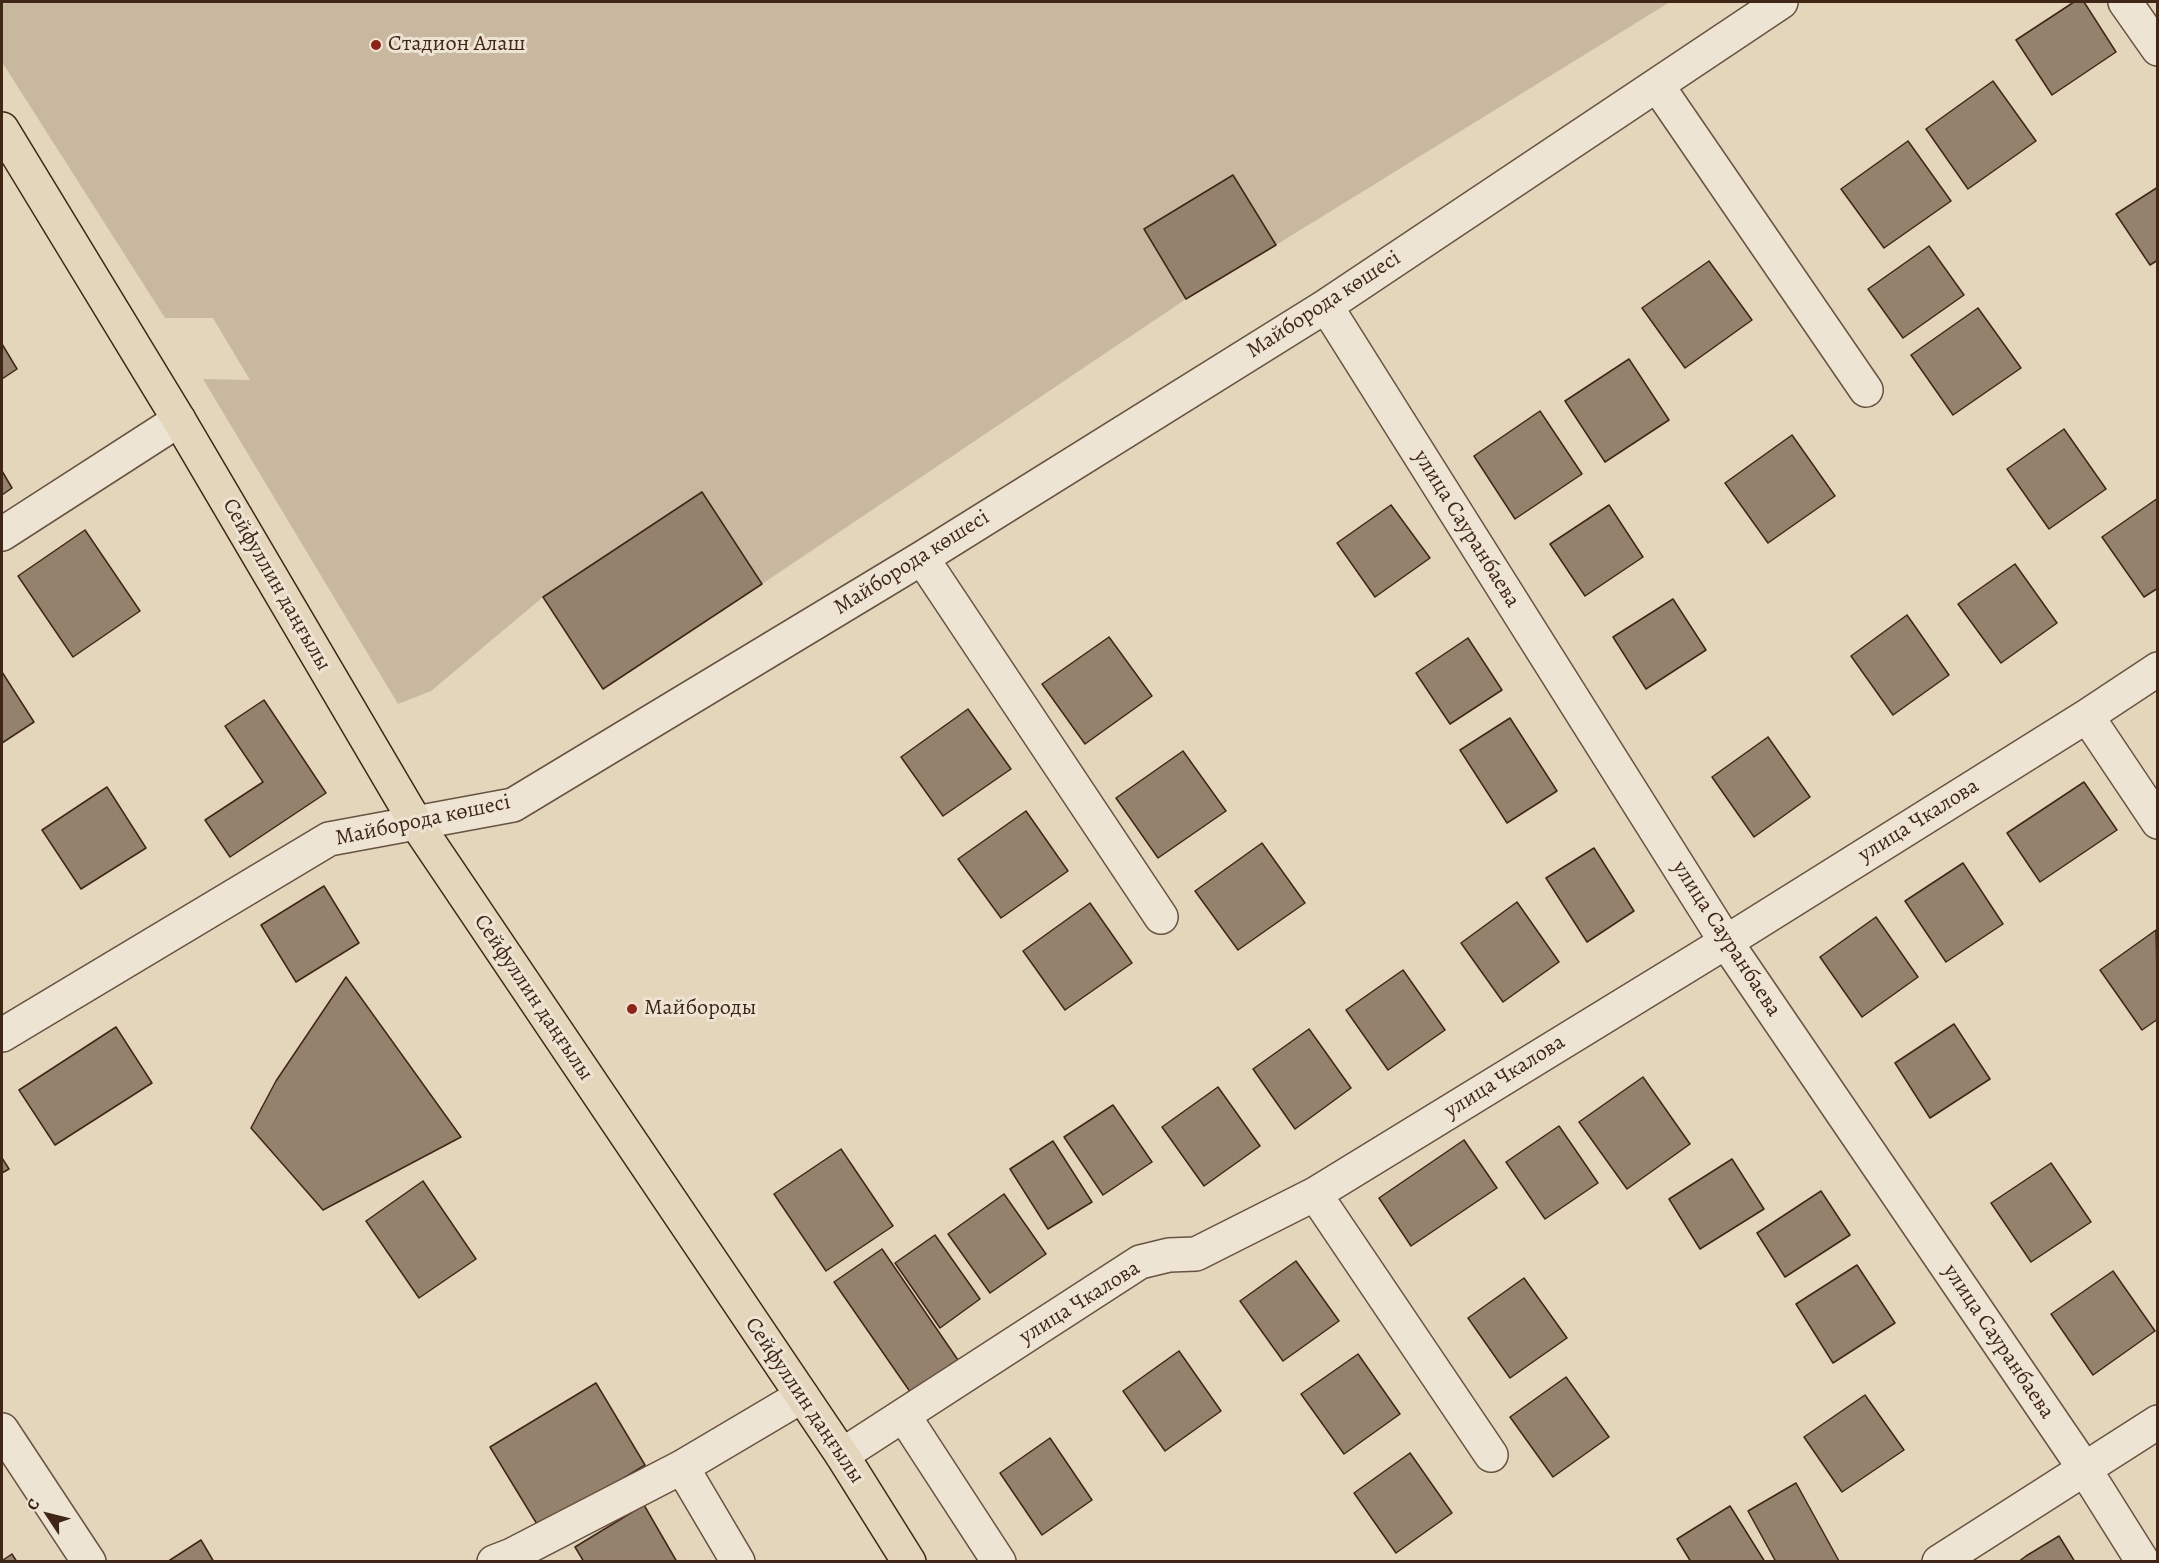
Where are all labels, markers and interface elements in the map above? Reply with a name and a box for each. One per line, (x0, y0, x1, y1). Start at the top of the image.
place label: Стадион Алаш (388, 32, 526, 58)
marker: Стадион Алаш (369, 38, 383, 52)
street label: Майборода көшесі (1242, 245, 1406, 365)
street label: улица Сауранбаева (1407, 445, 1525, 613)
street label: Сейфуллин даңғылы (216, 494, 336, 676)
street label: Майборода көшесі (829, 505, 995, 621)
street label: улица Чкалова (1854, 773, 1984, 869)
street label: Майборода көшесі (333, 790, 513, 852)
street label: улица Сауранбаева (1666, 856, 1786, 1022)
street label: Сейфуллин даңғылы (468, 910, 598, 1086)
place label: Майбороды (644, 996, 756, 1022)
marker: Майбороды (625, 1002, 639, 1016)
street label: улица Чкалова (1440, 1029, 1570, 1125)
street label: улица Чкалова (1015, 1255, 1145, 1351)
street label: улица Сауранбаева (1937, 1260, 2059, 1424)
street label: Сейфуллин даңғылы (739, 1313, 869, 1489)
north arrow (18, 1485, 78, 1545)
text: С (21, 1494, 45, 1515)

